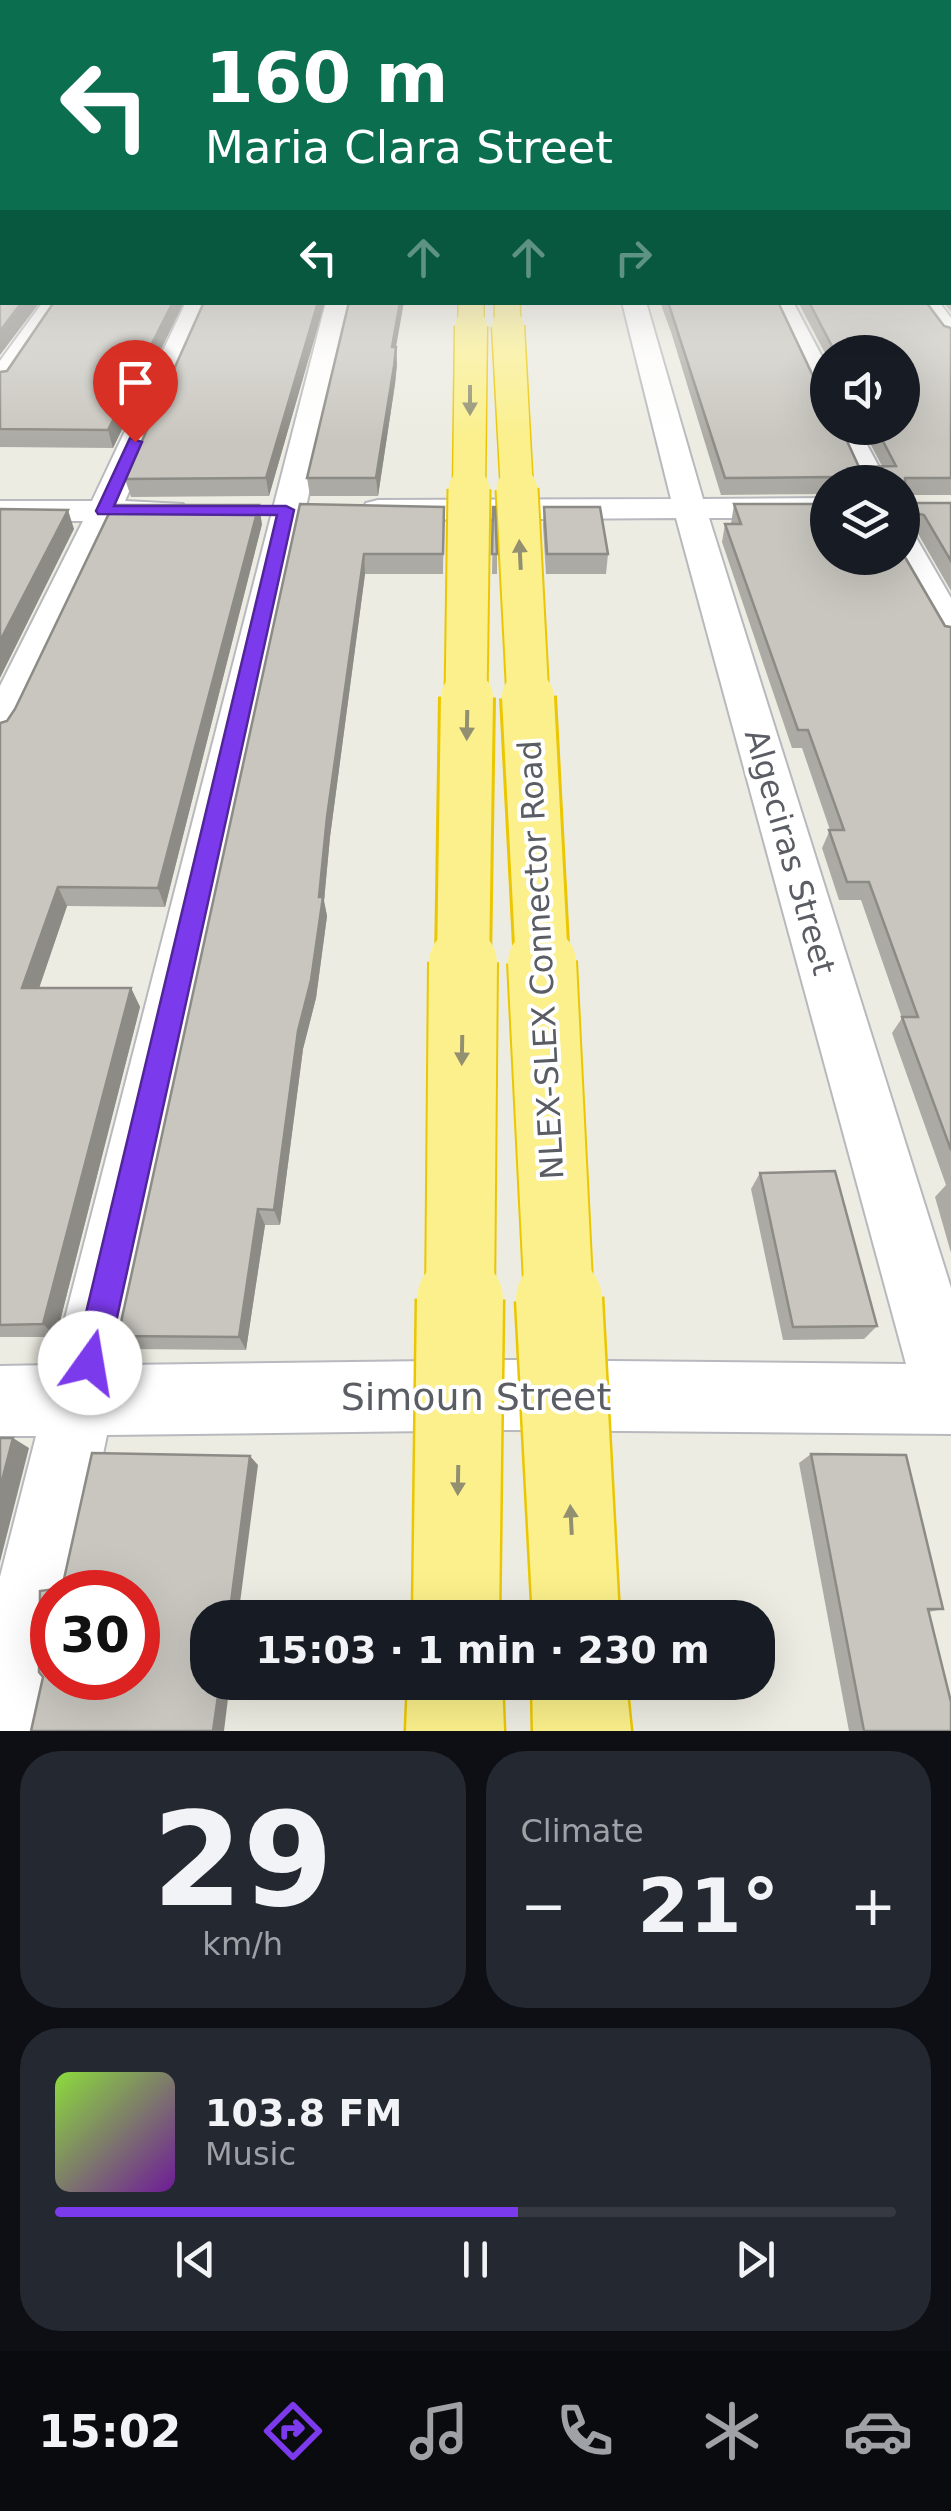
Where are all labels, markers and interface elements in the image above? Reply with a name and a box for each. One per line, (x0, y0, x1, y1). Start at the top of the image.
text: 160 m (205, 37, 448, 119)
icon: left (40, 40, 170, 170)
text: Maria Clara Street (205, 121, 613, 174)
icon: left (291, 230, 346, 285)
icon: ahead (396, 230, 451, 285)
icon: ahead (501, 230, 556, 285)
icon: right (606, 230, 661, 285)
map controls (810, 335, 920, 575)
button: sound (810, 335, 920, 445)
pin (93, 340, 178, 443)
icon: arrive (108, 355, 163, 410)
one-way arrow (462, 384, 478, 416)
button: layers (810, 465, 920, 575)
one-way arrow (512, 538, 528, 570)
one-way arrow (459, 709, 475, 741)
street label: Algeciras Street (737, 725, 843, 979)
street label: NLEX-SLEX Connector Road (511, 739, 571, 1181)
one-way arrow (454, 1034, 470, 1066)
position arrow (38, 1311, 142, 1415)
street label: Simoun Street (341, 1375, 611, 1419)
one-way arrow (449, 1464, 465, 1496)
one-way arrow (562, 1504, 578, 1536)
speed limit sign: 30 (30, 1570, 160, 1700)
text: 15:03 · 1 min · 230 m (255, 1628, 710, 1672)
text: 29 (152, 1784, 333, 1936)
text: Climate (521, 1812, 644, 1850)
text: 21° (637, 1862, 779, 1950)
text: − (521, 1874, 567, 1938)
text: + (850, 1874, 896, 1938)
text: km/h (202, 1925, 283, 1963)
text: 103.8 FM (205, 2091, 402, 2135)
text: Music (205, 2135, 296, 2173)
icon: previous (168, 2232, 223, 2287)
icon: pause (448, 2232, 503, 2287)
icon: next (728, 2232, 783, 2287)
icon: directions (258, 2396, 328, 2466)
icon: music (404, 2396, 474, 2466)
icon: phone (550, 2396, 620, 2466)
icon: climate (697, 2396, 767, 2466)
icon: car (843, 2396, 913, 2466)
text: 15:02 (38, 2405, 181, 2458)

